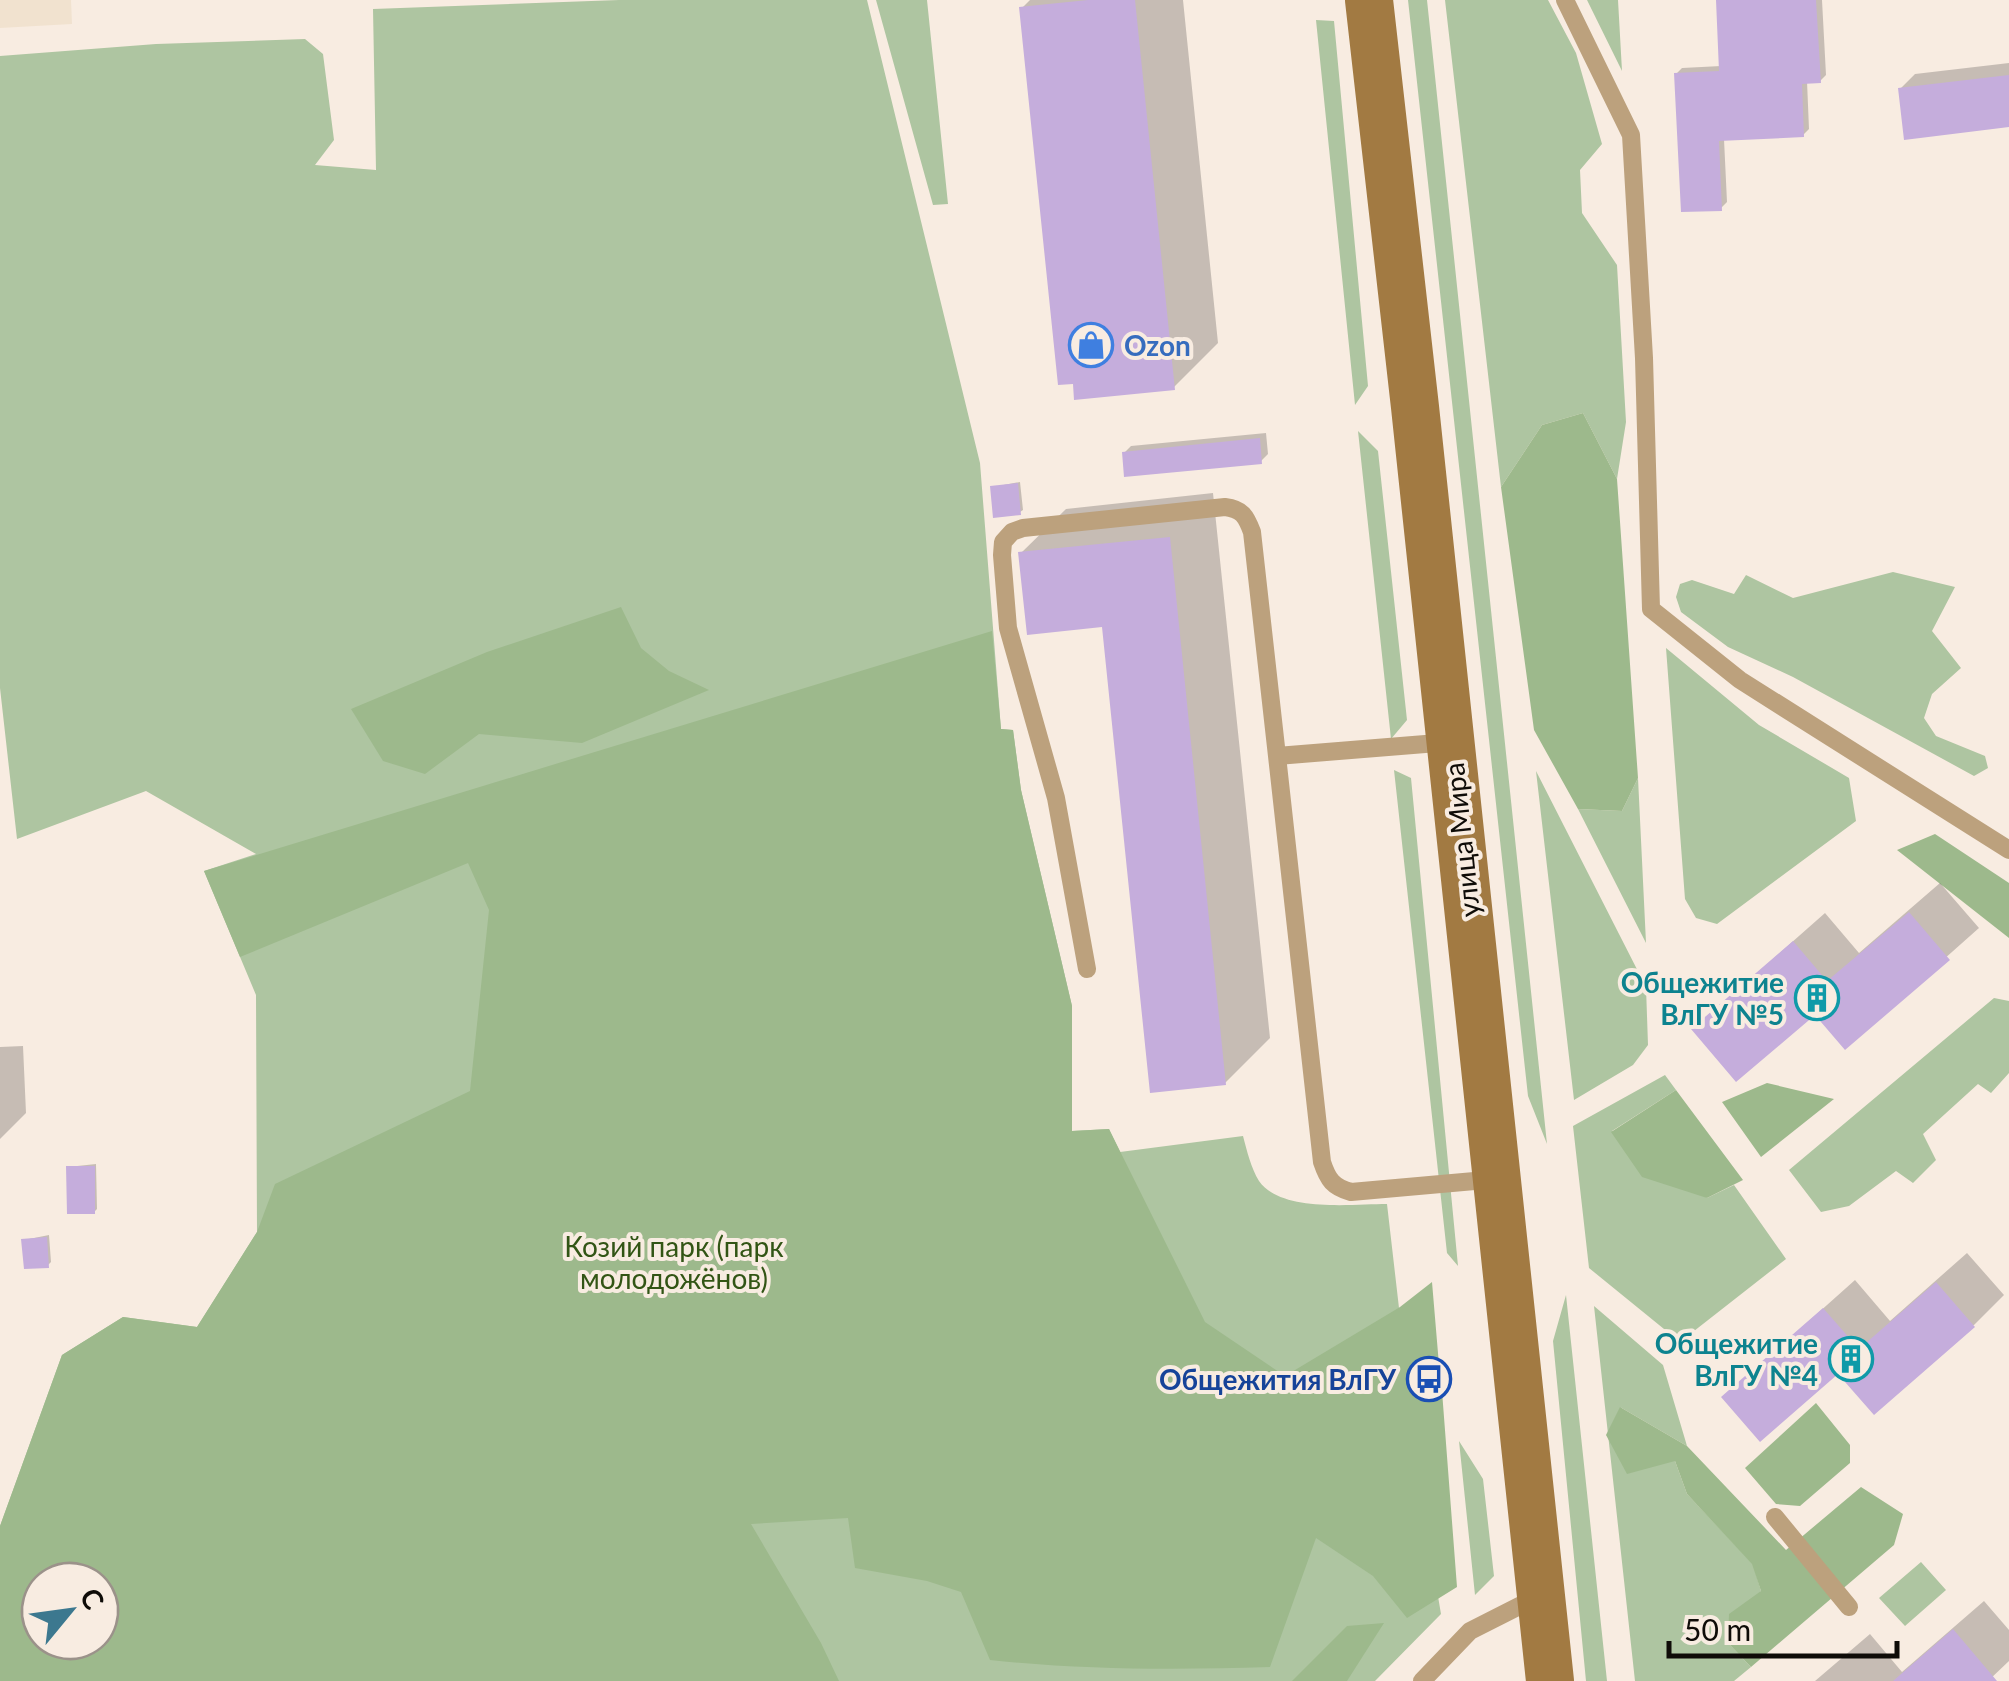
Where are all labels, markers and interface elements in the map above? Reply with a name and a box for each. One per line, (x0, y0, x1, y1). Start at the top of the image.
shop icon: Ozon (1068, 322, 1114, 368)
place label: Ozon (1124, 328, 1191, 362)
street label: улица Мира (1436, 761, 1486, 919)
place label: Общежитие ВлГУ №5 (1621, 965, 1784, 1031)
building icon: Общежитие ВлГУ №5 (1794, 975, 1840, 1021)
park label: Козий парк (парк молодожёнов) (564, 1229, 784, 1295)
place label: Общежитие ВлГУ №4 (1655, 1326, 1818, 1392)
building icon: Общежитие ВлГУ №4 (1828, 1336, 1874, 1382)
bus stop icon: Общежития ВлГУ (1406, 1356, 1452, 1402)
place label: Общежития ВлГУ (1159, 1362, 1397, 1396)
north arrow (20, 1561, 120, 1661)
text: С (73, 1582, 112, 1615)
scale bar (1669, 1596, 1896, 1658)
text: 50 m (1684, 1611, 1751, 1647)

